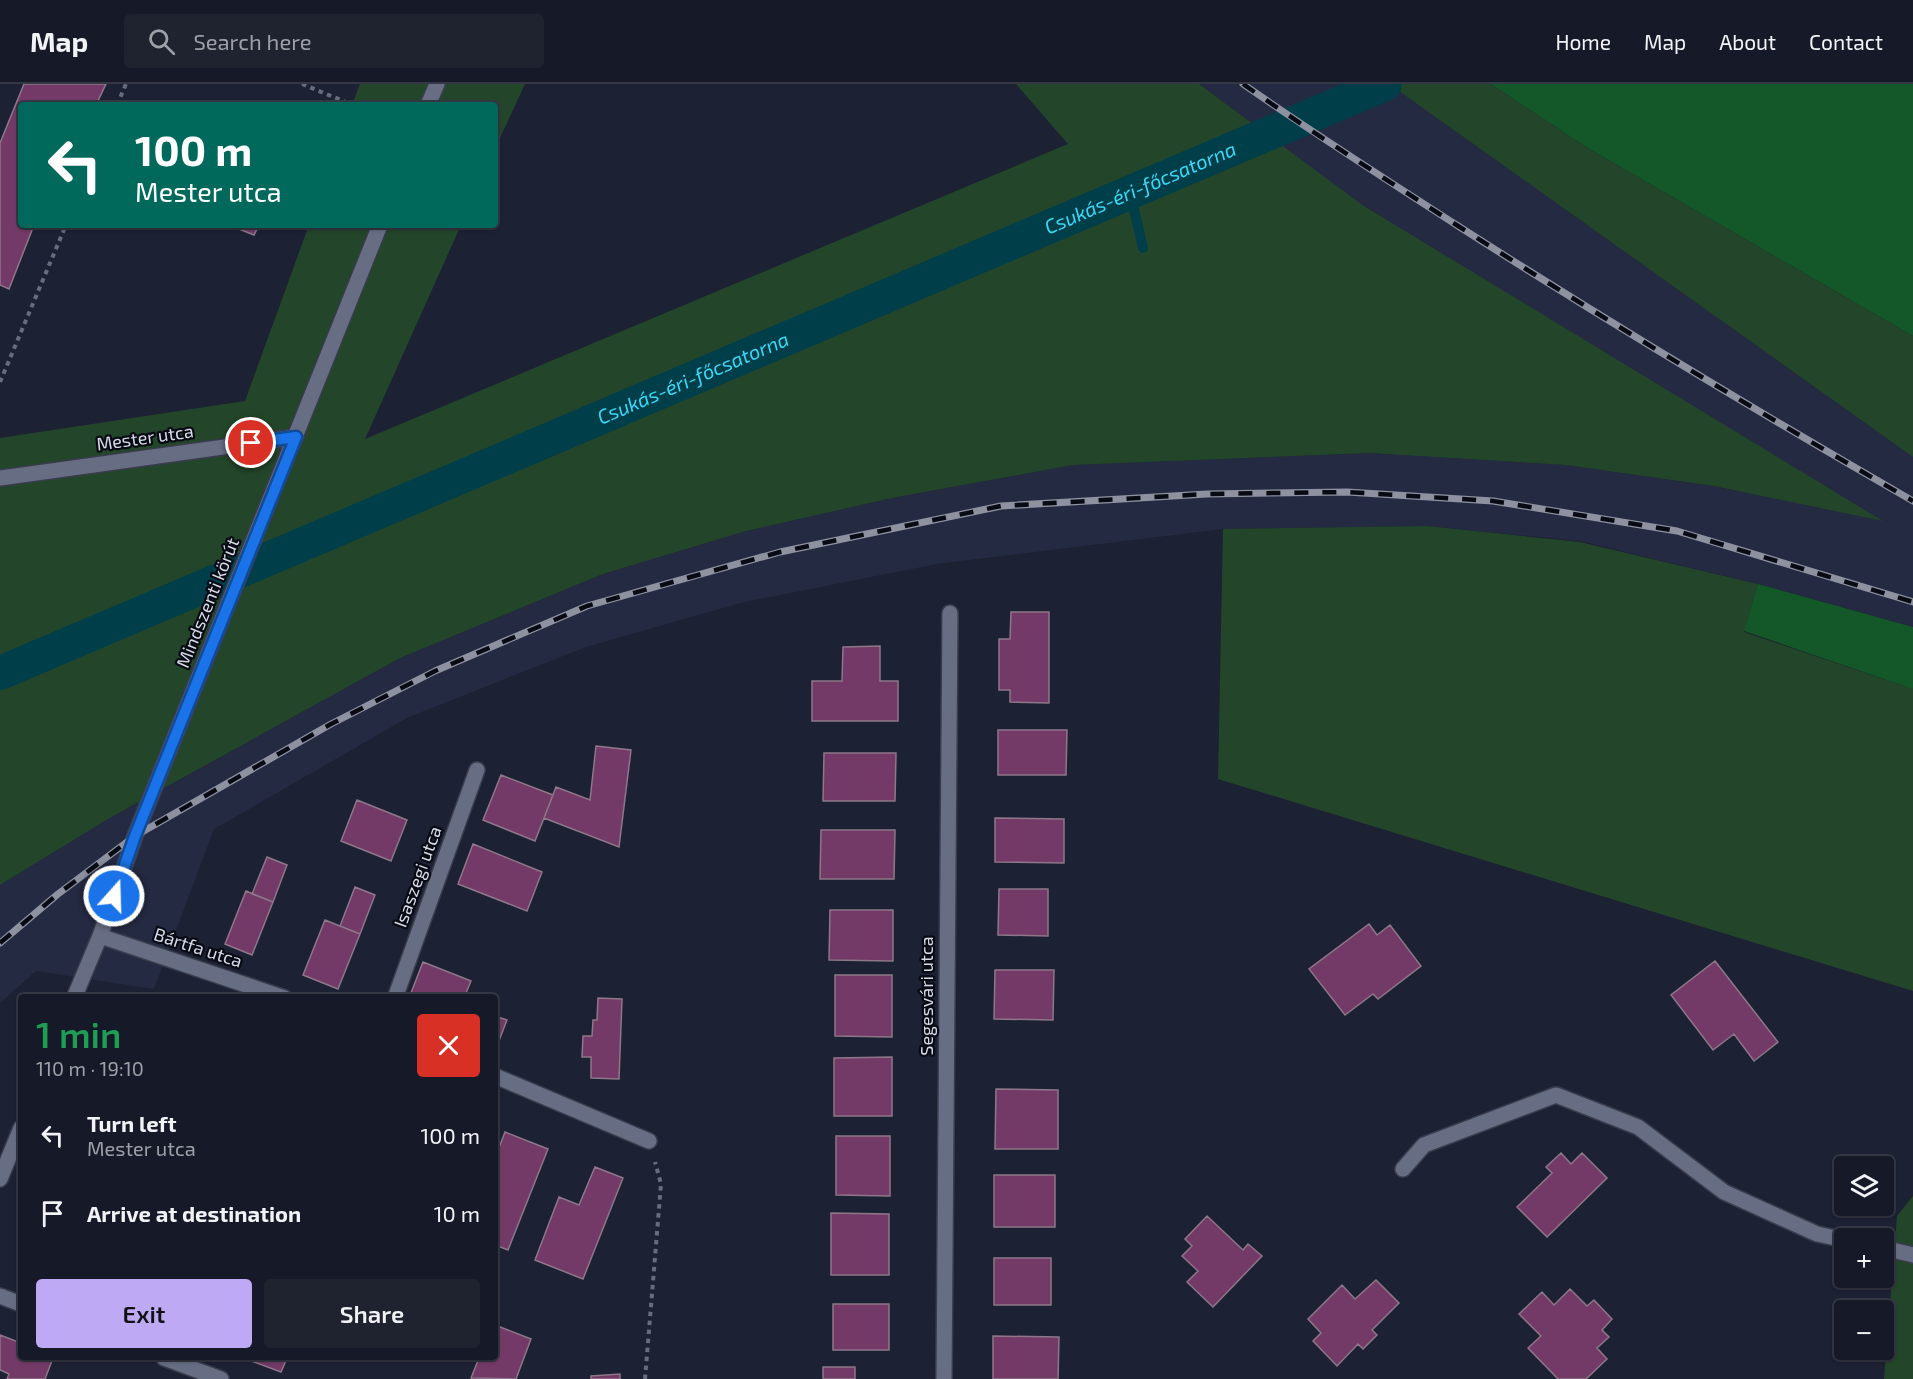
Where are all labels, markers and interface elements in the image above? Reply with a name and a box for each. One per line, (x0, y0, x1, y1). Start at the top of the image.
search box (124, 14, 544, 68)
text: Map (30, 24, 88, 58)
icon: search (145, 25, 178, 58)
text: Search here (193, 28, 312, 54)
text: Home (1555, 29, 1611, 54)
text: Map (1644, 29, 1686, 54)
text: About (1719, 29, 1776, 54)
text: Contact (1809, 29, 1883, 54)
text: 100 m (135, 124, 252, 174)
icon: left (36, 126, 114, 204)
water label: Csukás-éri-főcsatorna (1040, 136, 1239, 239)
text: Mester utca (135, 175, 282, 207)
water label: Csukás-éri-főcsatorna (593, 326, 792, 429)
pin (225, 417, 276, 468)
street label: Mester utca (95, 419, 195, 455)
icon: arrive (234, 426, 267, 459)
street label: Mindszenti körút (171, 534, 243, 671)
street label: Isaszegi utca (389, 823, 446, 930)
position arrow (82, 864, 146, 928)
street label: Bártfa utca (151, 922, 245, 972)
street label: Segesvári utca (915, 936, 937, 1056)
text: 1 min (36, 1012, 121, 1055)
button: close (417, 1014, 480, 1077)
text: 110 m · 19:10 (36, 1056, 144, 1080)
text: Turn left (87, 1110, 176, 1136)
icon: left (36, 1119, 69, 1152)
text: 100 m (421, 1122, 480, 1148)
text: Mester utca (87, 1136, 196, 1160)
map controls (1834, 1156, 1894, 1360)
button: layers (1834, 1156, 1894, 1216)
icon: arrive (36, 1197, 69, 1230)
text: Arrive at destination (87, 1200, 301, 1226)
text: 10 m (434, 1200, 480, 1226)
button: + (1834, 1228, 1894, 1288)
button: Exit (36, 1279, 252, 1348)
button: Share (264, 1279, 480, 1348)
button: − (1834, 1300, 1894, 1360)

